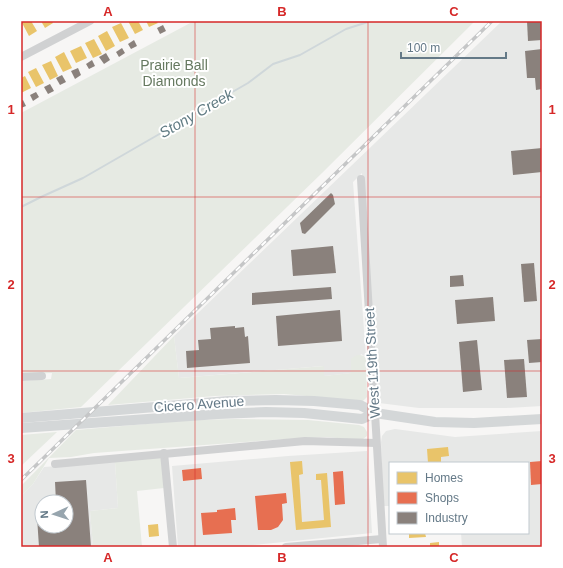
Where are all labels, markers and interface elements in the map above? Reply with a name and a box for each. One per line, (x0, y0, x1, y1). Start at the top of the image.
text: A (103, 4, 113, 19)
text: B (277, 4, 287, 19)
text: C (449, 4, 459, 19)
scale bar (401, 34, 506, 60)
text: 100 m (407, 41, 440, 55)
park label: Prairie Ball Diamonds (140, 57, 208, 89)
water label: Stony Creek (156, 84, 237, 141)
text: 1 (7, 102, 15, 117)
text: 1 (548, 102, 556, 117)
text: 2 (7, 277, 15, 292)
text: 2 (548, 277, 556, 292)
street label: West 119th Street (361, 307, 383, 419)
street label: Cicero Avenue (153, 393, 245, 415)
text: 3 (7, 451, 15, 466)
text: 3 (548, 451, 556, 466)
legend (389, 462, 529, 534)
text: Homes (425, 471, 463, 485)
text: Shops (425, 491, 459, 505)
north arrow (34, 494, 74, 534)
text: N (38, 510, 50, 519)
text: Industry (425, 511, 468, 525)
text: A (103, 550, 113, 565)
text: B (277, 550, 287, 565)
text: C (449, 550, 459, 565)

